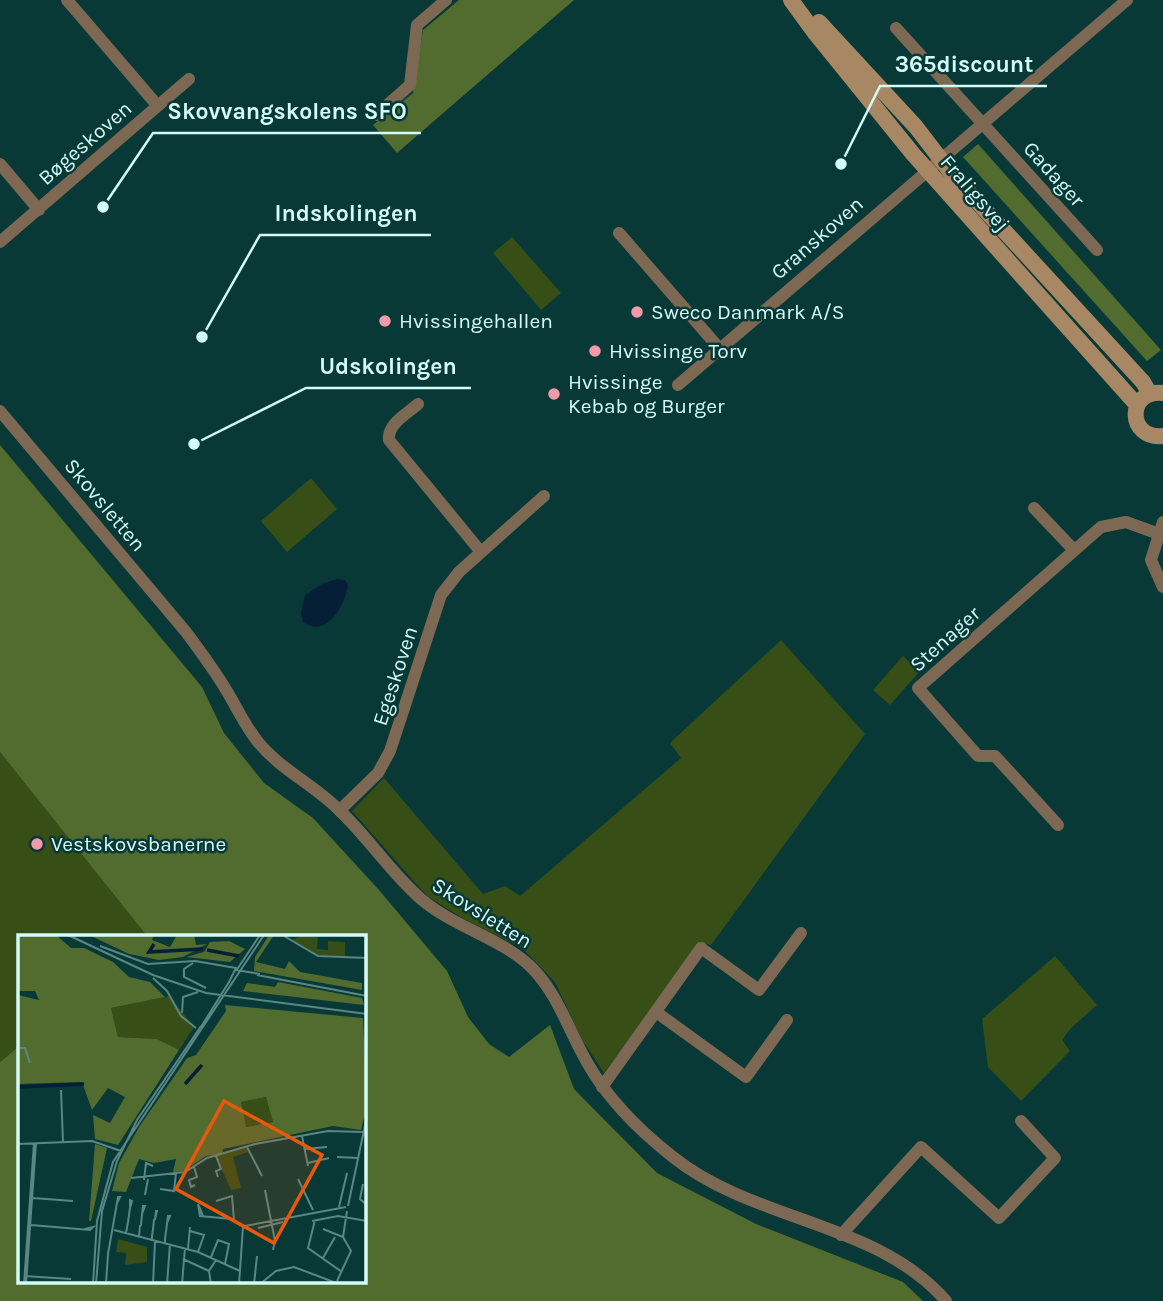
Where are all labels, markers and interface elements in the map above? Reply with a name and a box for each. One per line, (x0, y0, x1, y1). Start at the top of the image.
callout: 365discount (880, 42, 1047, 86)
text: 365discount (895, 51, 1033, 78)
callout: Skovvangskolens SFO (153, 89, 421, 133)
street label: Bøgeskoven (34, 96, 136, 190)
text: Skovvangskolens SFO (167, 98, 407, 125)
street label: Gadager (1019, 136, 1090, 212)
street label: Fraligsvej (935, 150, 1015, 236)
callout: Indskolingen (260, 191, 431, 235)
street label: Granskoven (766, 192, 868, 284)
text: Indskolingen (275, 200, 418, 227)
place label: Sweco Danmark A/S (651, 300, 845, 324)
marker: Sweco Danmark A/S (629, 304, 645, 320)
place label: Hvissingehallen (399, 309, 553, 333)
marker: Hvissingehallen (377, 313, 393, 329)
place label: Hvissinge Torv (609, 339, 747, 363)
marker: Hvissinge Torv (587, 343, 603, 359)
callout: Udskolingen (306, 344, 471, 388)
text: Udskolingen (319, 353, 457, 380)
place label: Hvissinge Kebab og Burger (568, 370, 725, 418)
marker: Hvissinge Kebab og Burger (546, 386, 562, 402)
street label: Skovsletten (59, 454, 151, 556)
street label: Stenager (905, 601, 985, 677)
street label: Egeskoven (368, 623, 422, 729)
place label: Vestskovsbanerne (51, 832, 226, 856)
marker: Vestskovsbanerne (29, 836, 45, 852)
street label: Skovsletten (428, 873, 536, 953)
inset map (18, 935, 366, 1284)

